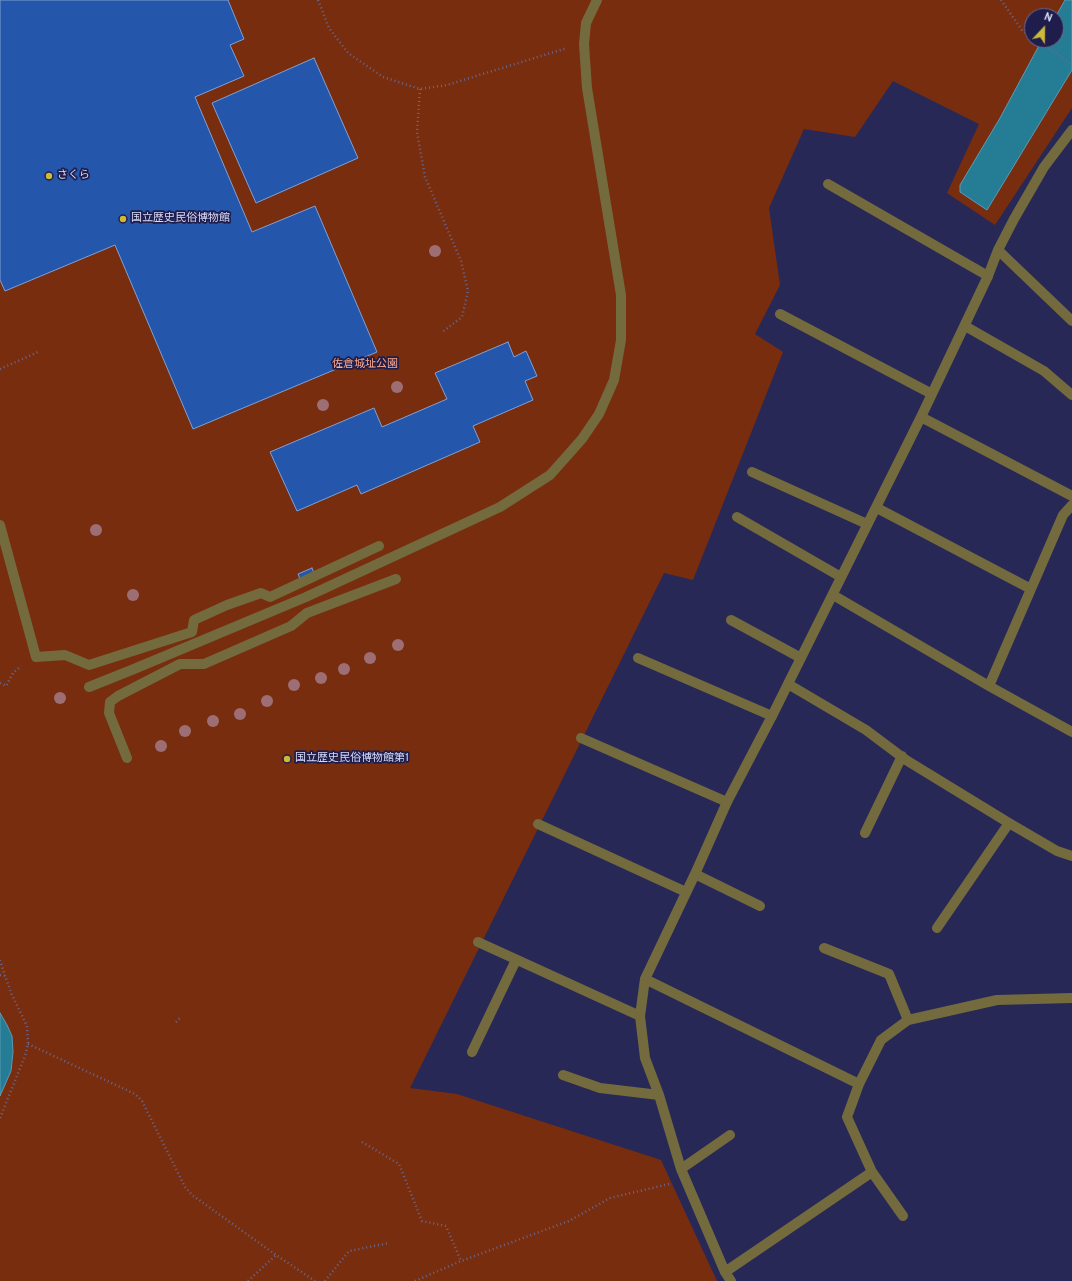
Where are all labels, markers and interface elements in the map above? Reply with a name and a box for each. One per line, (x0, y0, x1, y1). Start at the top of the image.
north arrow (1024, 8, 1064, 48)
text: N (1042, 10, 1054, 26)
place label: さくら (57, 169, 90, 183)
marker: さくら (44, 171, 54, 181)
place label: 国立歴史民俗博物館 (131, 212, 230, 226)
marker: 国立歴史民俗博物館 (118, 214, 128, 224)
park label: 佐倉城址公園 (332, 358, 398, 372)
place label: 国立歴史民俗博物館第1 (295, 752, 409, 766)
marker: 国立歴史民俗博物館第1 (282, 754, 292, 764)

